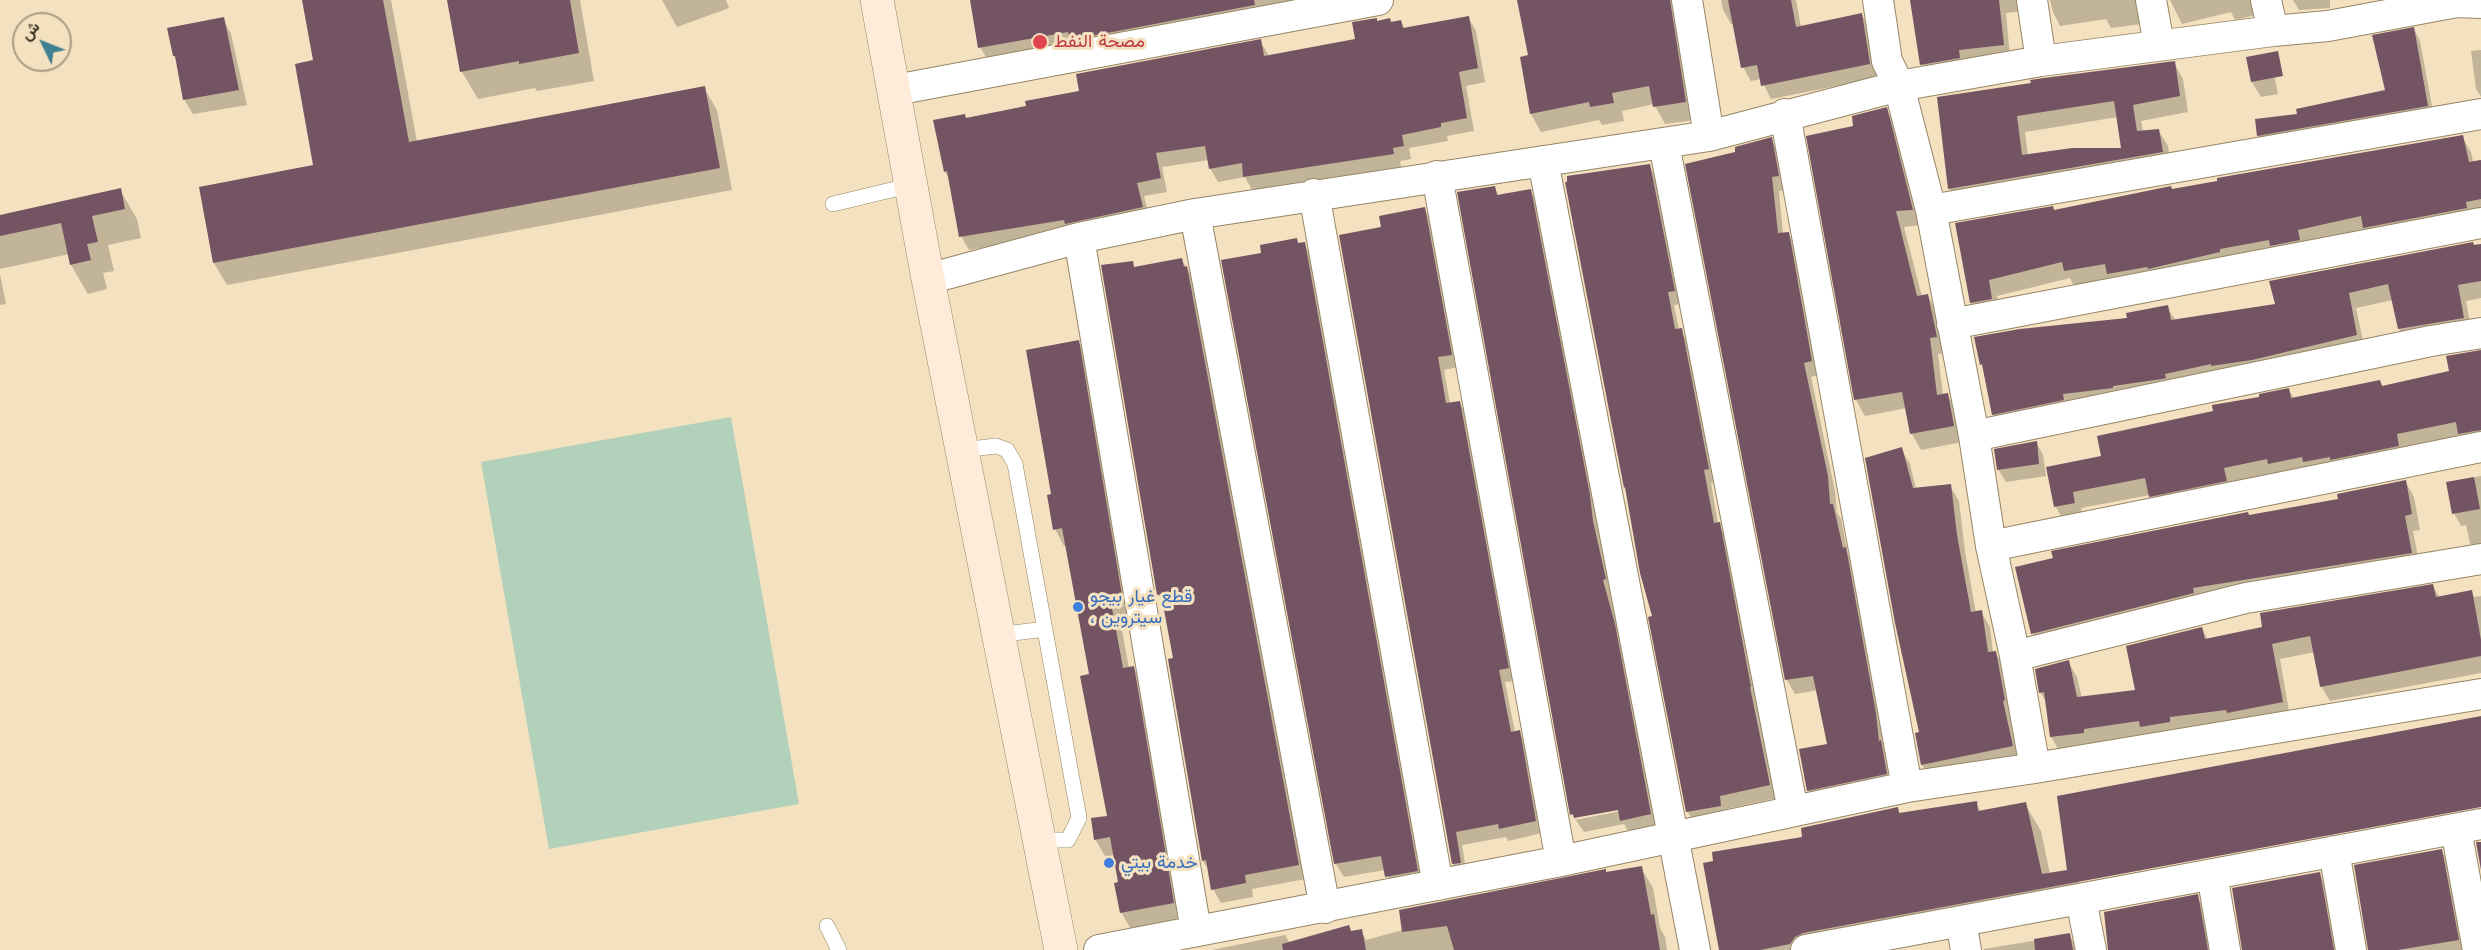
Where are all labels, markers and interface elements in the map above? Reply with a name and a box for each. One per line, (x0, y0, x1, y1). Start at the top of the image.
north arrow (12, 12, 72, 72)
text: ش (16, 17, 43, 44)
place label: مصحة النفط (1054, 31, 1145, 53)
marker: مصحة النفط (1031, 33, 1049, 51)
place label: قطع غيار بيجو ، سيتروين (1090, 586, 1192, 628)
marker: قطع غيار بيجو ، سيتروين (1071, 600, 1085, 614)
place label: خدمة بيتي (1121, 852, 1198, 874)
marker: خدمة بيتي (1102, 856, 1116, 870)

